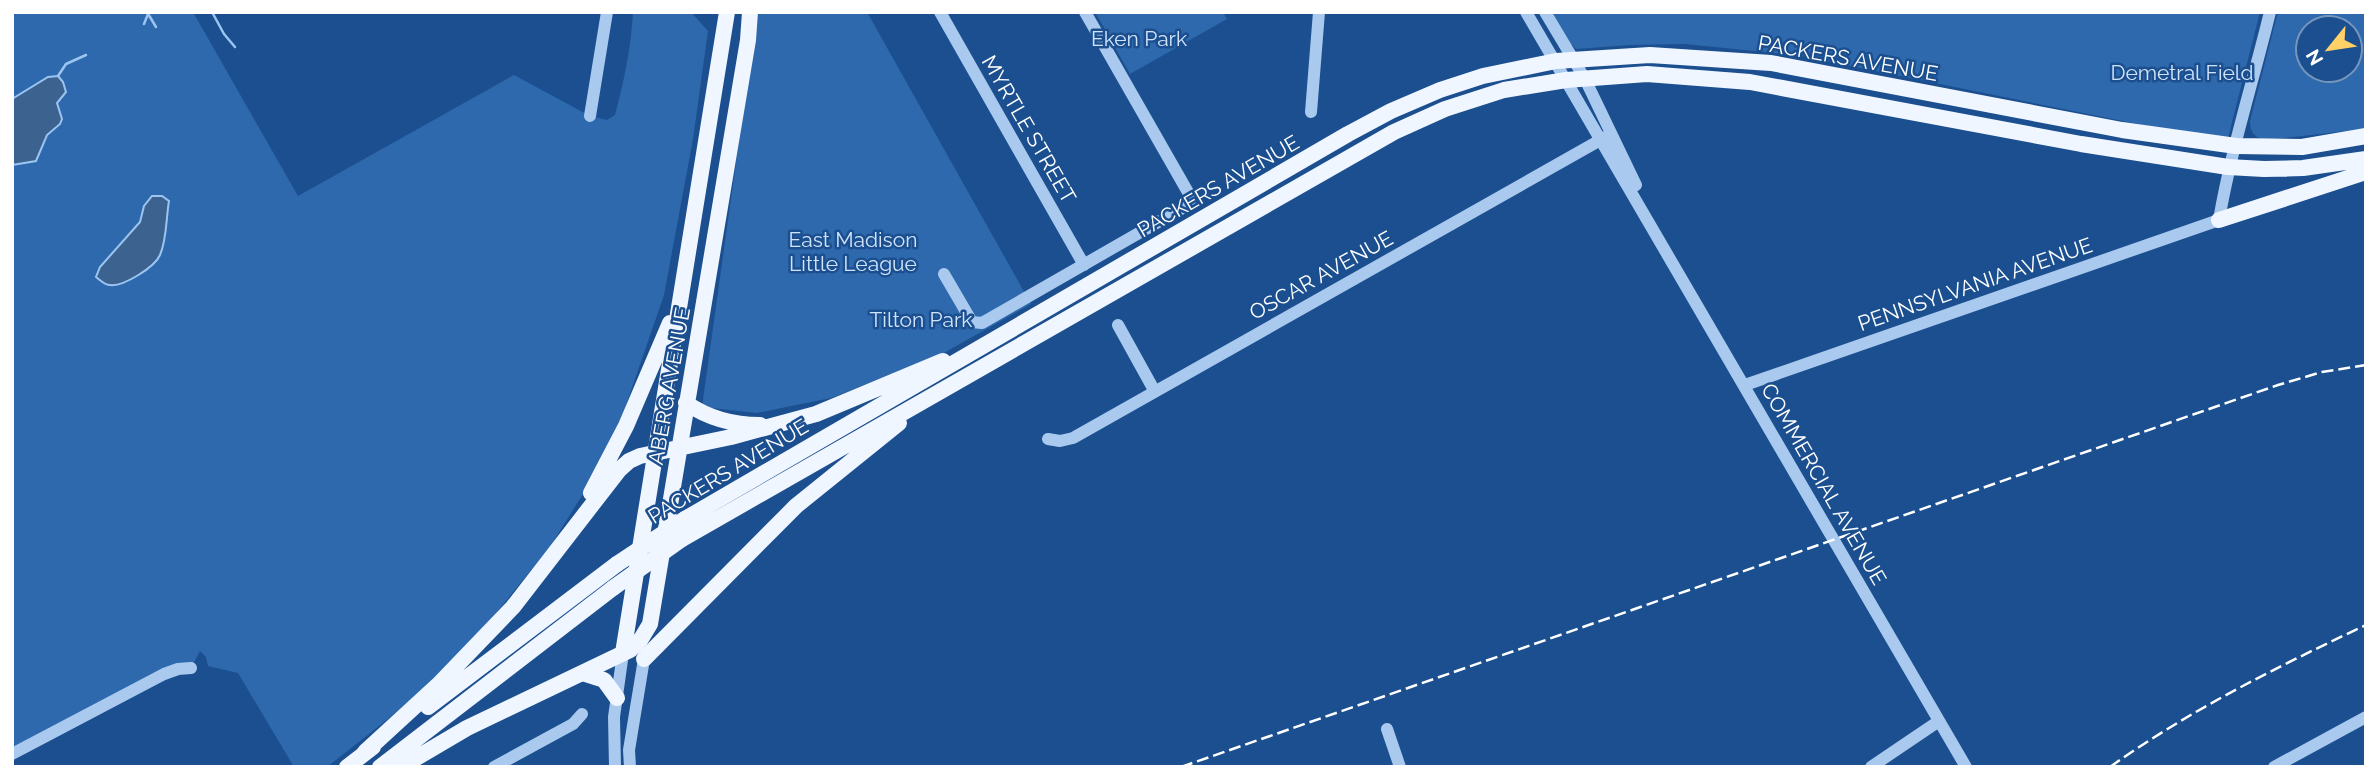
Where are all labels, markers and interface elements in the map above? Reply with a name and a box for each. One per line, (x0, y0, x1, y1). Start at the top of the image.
north arrow (2294, 14, 2364, 84)
park label: Eken Park (1091, 26, 1187, 51)
street label: PACKERS AVENUE (1756, 30, 1940, 86)
text: N (2301, 46, 2327, 69)
street label: MYRTLE STREET (977, 51, 1082, 207)
park label: Demetral Field (2110, 60, 2254, 85)
street label: PACKERS AVENUE (1133, 130, 1303, 242)
street label: OSCAR AVENUE (1245, 225, 1397, 325)
park label: East Madison Little League (789, 227, 917, 276)
street label: PENNSYLVANIA AVENUE (1855, 232, 2095, 336)
street label: ABERG AVENUE (643, 305, 695, 467)
park label: Tilton Park (870, 307, 972, 332)
street label: COMMERCIAL AVENUE (1756, 379, 1892, 589)
street label: PACKERS AVENUE (643, 413, 813, 529)

